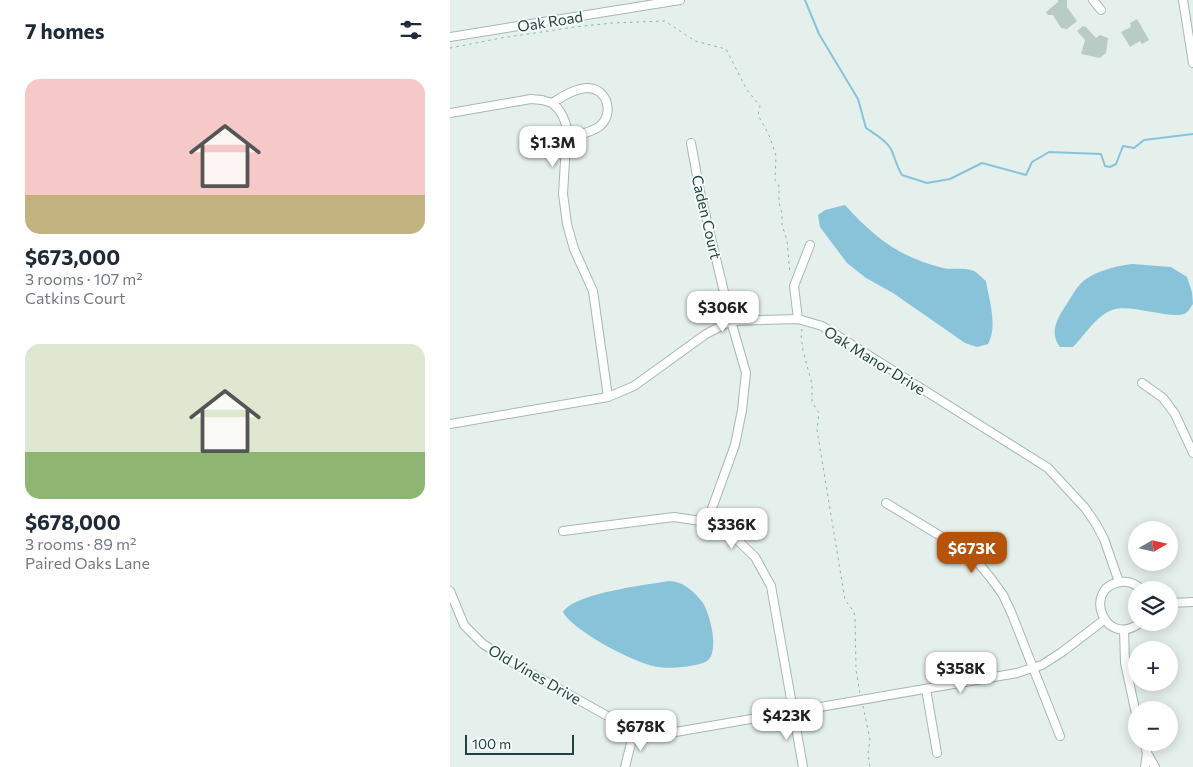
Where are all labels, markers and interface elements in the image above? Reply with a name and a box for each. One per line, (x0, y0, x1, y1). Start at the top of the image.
street label: Oak Road (516, 7, 584, 35)
icon: filters (397, 16, 425, 44)
text: 7 homes (25, 18, 104, 43)
icon: home (180, 111, 270, 201)
pin: $1.3M (518, 126, 588, 168)
text: $1.3M (530, 132, 576, 151)
street label: Caden Court (689, 173, 725, 261)
text: $673,000 (25, 244, 120, 269)
text: 3 rooms · 107 m² (25, 269, 143, 288)
text: Catkins Court (25, 288, 126, 307)
pin: $306K (688, 290, 758, 333)
text: $306K (698, 297, 748, 316)
street label: Oak Manor Drive (821, 322, 929, 398)
icon: home (180, 376, 270, 466)
pin: $336K (697, 508, 767, 550)
text: $678,000 (25, 509, 121, 534)
text: $336K (708, 514, 756, 533)
north arrow (1128, 521, 1178, 571)
map controls (1128, 521, 1178, 751)
pin: $673K (937, 532, 1007, 574)
text: 3 rooms · 89 m² (25, 534, 136, 553)
text: $673K (948, 538, 996, 557)
text: Paired Oaks Lane (25, 553, 150, 572)
button: layers (1128, 581, 1178, 631)
street label: Old Vines Drive (485, 640, 585, 708)
button: + (1128, 641, 1178, 691)
pin: $358K (926, 652, 996, 694)
text: $358K (937, 658, 985, 677)
pin: $423K (752, 698, 822, 741)
button: − (1128, 701, 1178, 751)
text: $423K (763, 705, 811, 724)
pin: $678K (606, 710, 676, 752)
text: $678K (617, 716, 665, 735)
scale bar (465, 732, 574, 755)
text: 100 m (472, 735, 511, 752)

